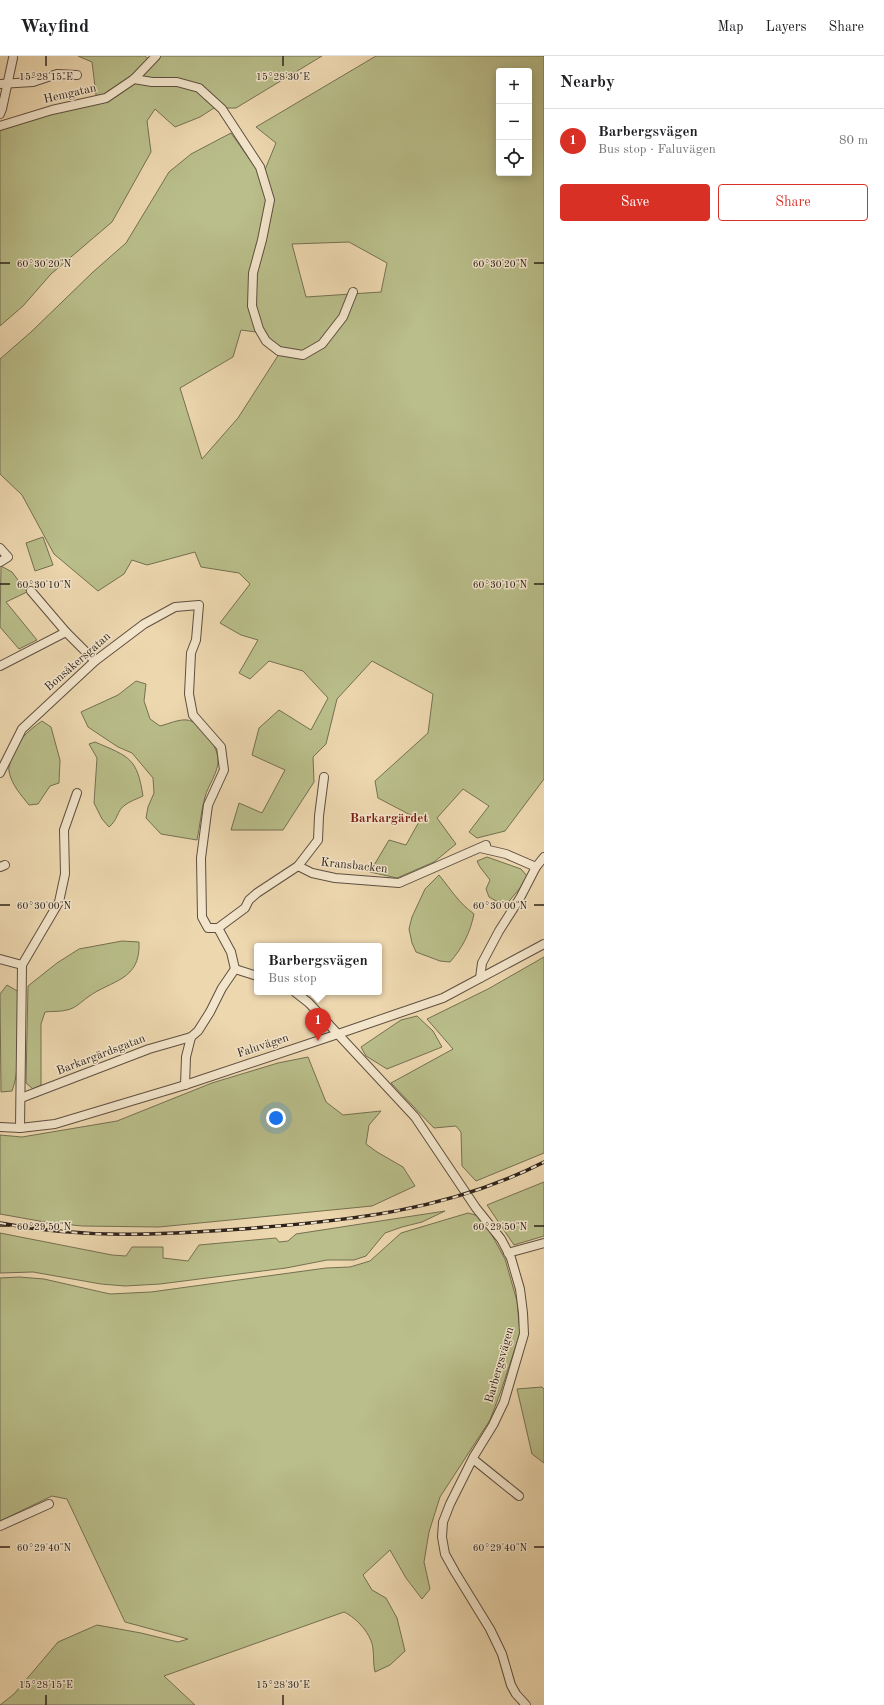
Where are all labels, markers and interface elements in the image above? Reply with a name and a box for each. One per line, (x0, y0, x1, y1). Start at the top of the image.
text: Wayfind (20, 18, 89, 37)
text: Map (718, 20, 744, 34)
text: Layers (766, 20, 807, 34)
text: Share (829, 20, 864, 34)
map controls (496, 68, 532, 176)
button: + (496, 68, 532, 104)
text: 15°28'15"E (19, 72, 73, 82)
text: 15°28'30"E (256, 72, 310, 82)
text: Nearby (560, 74, 615, 91)
street label: Hemgatan (43, 82, 98, 106)
button: − (496, 104, 532, 140)
text: Barbergsvägen (598, 125, 698, 140)
text: 1 (569, 134, 577, 147)
text: 80 m (839, 134, 868, 147)
button: locate (496, 140, 532, 176)
text: Bus stop · Faluvägen (598, 143, 716, 156)
button: Save (560, 184, 710, 221)
button: Share (718, 184, 868, 221)
text: 60°30'20"N (17, 259, 72, 269)
text: 60°30'20"N (473, 259, 528, 269)
text: 60°30'10"N (17, 580, 72, 590)
text: 60°30'10"N (473, 580, 528, 590)
street label: Bonsåkersgatan (43, 630, 114, 694)
district label: Barkargärdet (350, 812, 428, 825)
street label: Kransbacken (320, 857, 389, 876)
text: 60°30'00"N (17, 901, 72, 911)
text: 60°30'00"N (473, 901, 528, 911)
popup (254, 943, 382, 995)
text: Barbergsvägen (268, 954, 368, 969)
text: Bus stop (268, 972, 317, 985)
pin: 1 (305, 1008, 331, 1041)
street label: Barkargärdsgatan (55, 1032, 148, 1077)
street label: Faluvägen (236, 1032, 291, 1060)
your location (266, 1108, 286, 1128)
text: 60°29'50"N (17, 1222, 72, 1232)
text: 60°29'50"N (473, 1222, 528, 1232)
street label: Barbergsvägen (483, 1325, 517, 1404)
text: 60°29'40"N (17, 1543, 72, 1553)
text: 60°29'40"N (473, 1543, 528, 1553)
text: 15°28'15"E (19, 1680, 73, 1690)
text: 15°28'30"E (256, 1680, 310, 1690)

